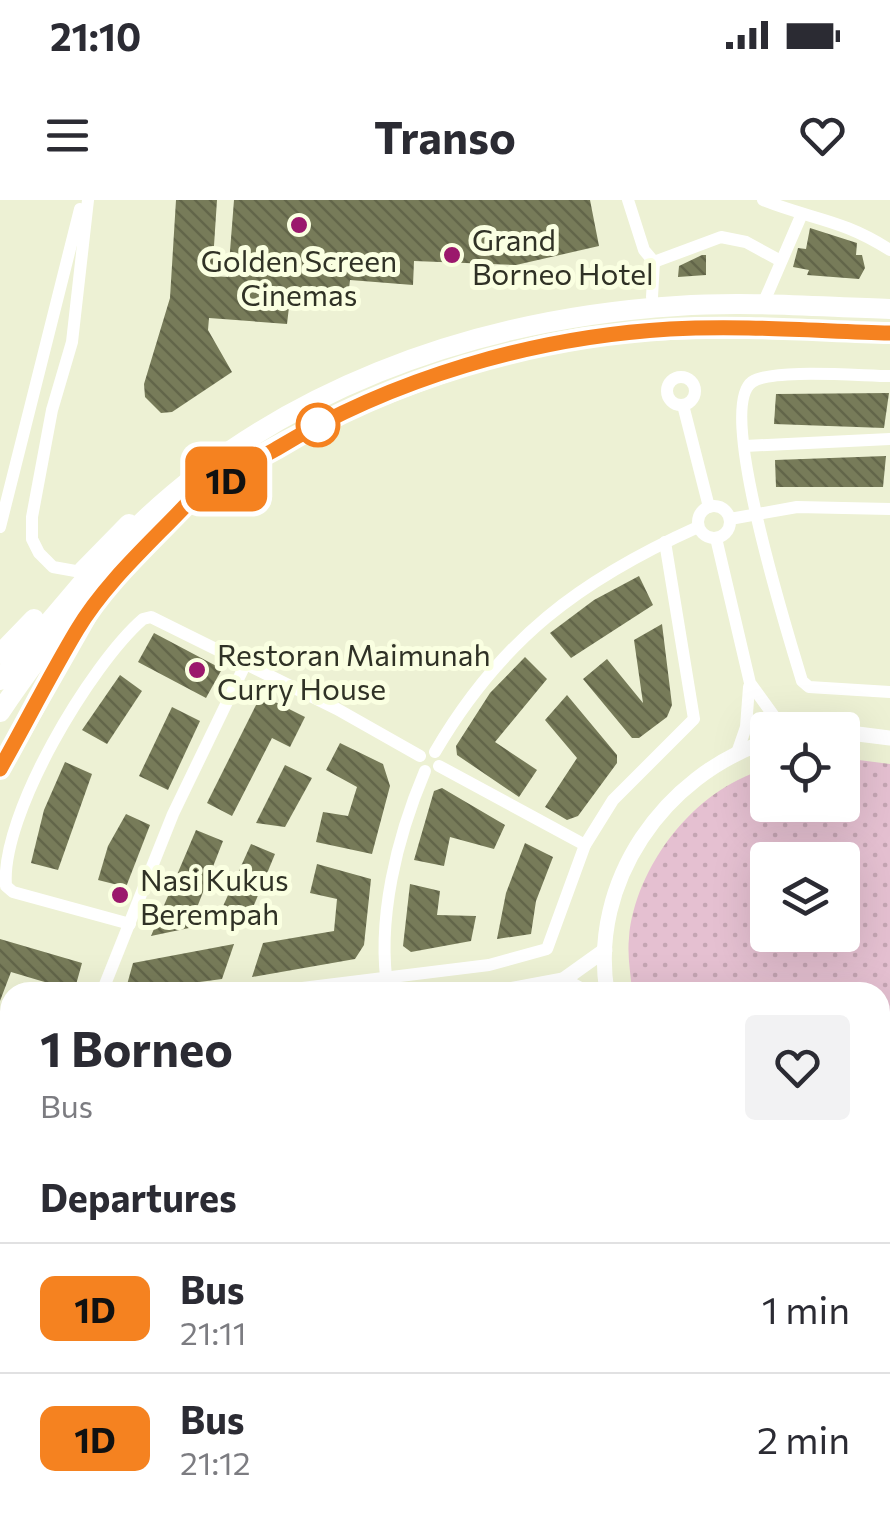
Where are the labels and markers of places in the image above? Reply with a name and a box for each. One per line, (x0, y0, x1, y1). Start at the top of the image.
marker: Golden Screen Cinemas (288, 214, 310, 236)
place label: Grand Borneo Hotel (472, 220, 654, 291)
place label: Golden Screen Cinemas (201, 241, 397, 312)
marker: Grand Borneo Hotel (441, 244, 463, 266)
unlabelled marker (297, 404, 339, 446)
place label: Restoran Maimunah Curry House (217, 635, 491, 706)
marker: Restoran Maimunah Curry House (186, 659, 208, 681)
place label: Nasi Kukus Berempah (140, 860, 289, 931)
marker: Nasi Kukus Berempah (109, 884, 131, 906)

